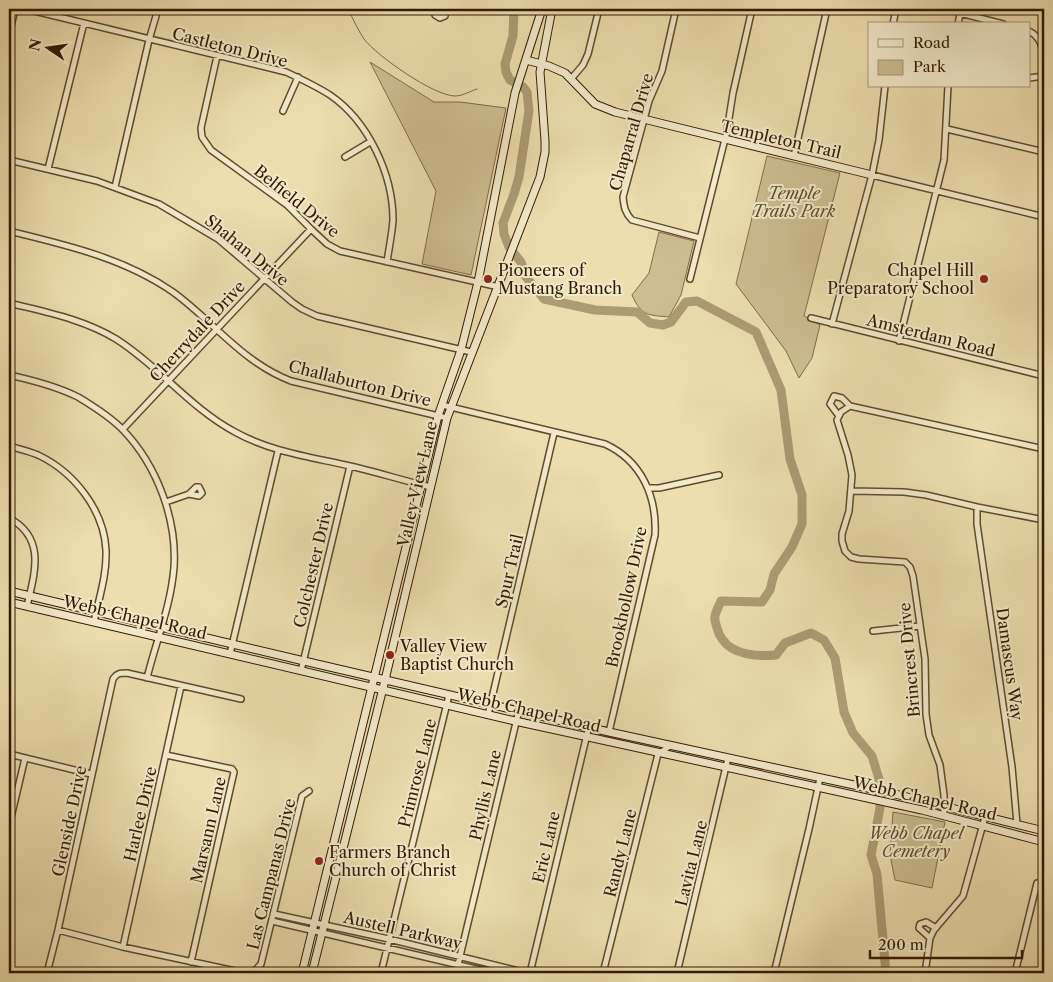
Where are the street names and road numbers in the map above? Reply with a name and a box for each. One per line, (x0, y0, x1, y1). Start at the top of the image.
street label: Castleton Drive (170, 23, 290, 71)
street label: Chaparral Drive (605, 71, 657, 193)
street label: Templeton Trail (719, 115, 843, 163)
street label: Belfield Drive (250, 160, 344, 242)
street label: Shahan Drive (201, 210, 293, 290)
street label: Cherrydale Drive (145, 276, 249, 386)
street label: Amsterdam Road (864, 309, 998, 361)
street label: Challaburton Drive (287, 356, 433, 410)
street label: Valley View Lane (393, 419, 441, 550)
street label: Colchester Drive (289, 500, 337, 630)
street label: Brookhollow Drive (601, 525, 651, 669)
street label: Spur Trail (491, 532, 527, 610)
street label: Webb Chapel Road (60, 591, 209, 643)
street label: Brincrest Drive (894, 602, 924, 718)
street label: Damascus Way (992, 606, 1028, 723)
street label: Webb Chapel Road (454, 684, 603, 736)
street label: Primrose Lane (394, 716, 440, 830)
street label: Phyllis Lane (465, 748, 505, 842)
street label: Glenside Drive (47, 764, 91, 878)
street label: Harlee Drive (119, 764, 161, 864)
street label: Webb Chapel Road (850, 772, 999, 824)
street label: Marsann Lane (186, 775, 230, 885)
street label: Las Campanas Drive (243, 796, 300, 952)
street label: Randy Lane (599, 807, 641, 899)
street label: Eric Lane (528, 809, 564, 885)
street label: Lavita Lane (671, 818, 711, 908)
street label: Austell Parkway (341, 906, 465, 954)

